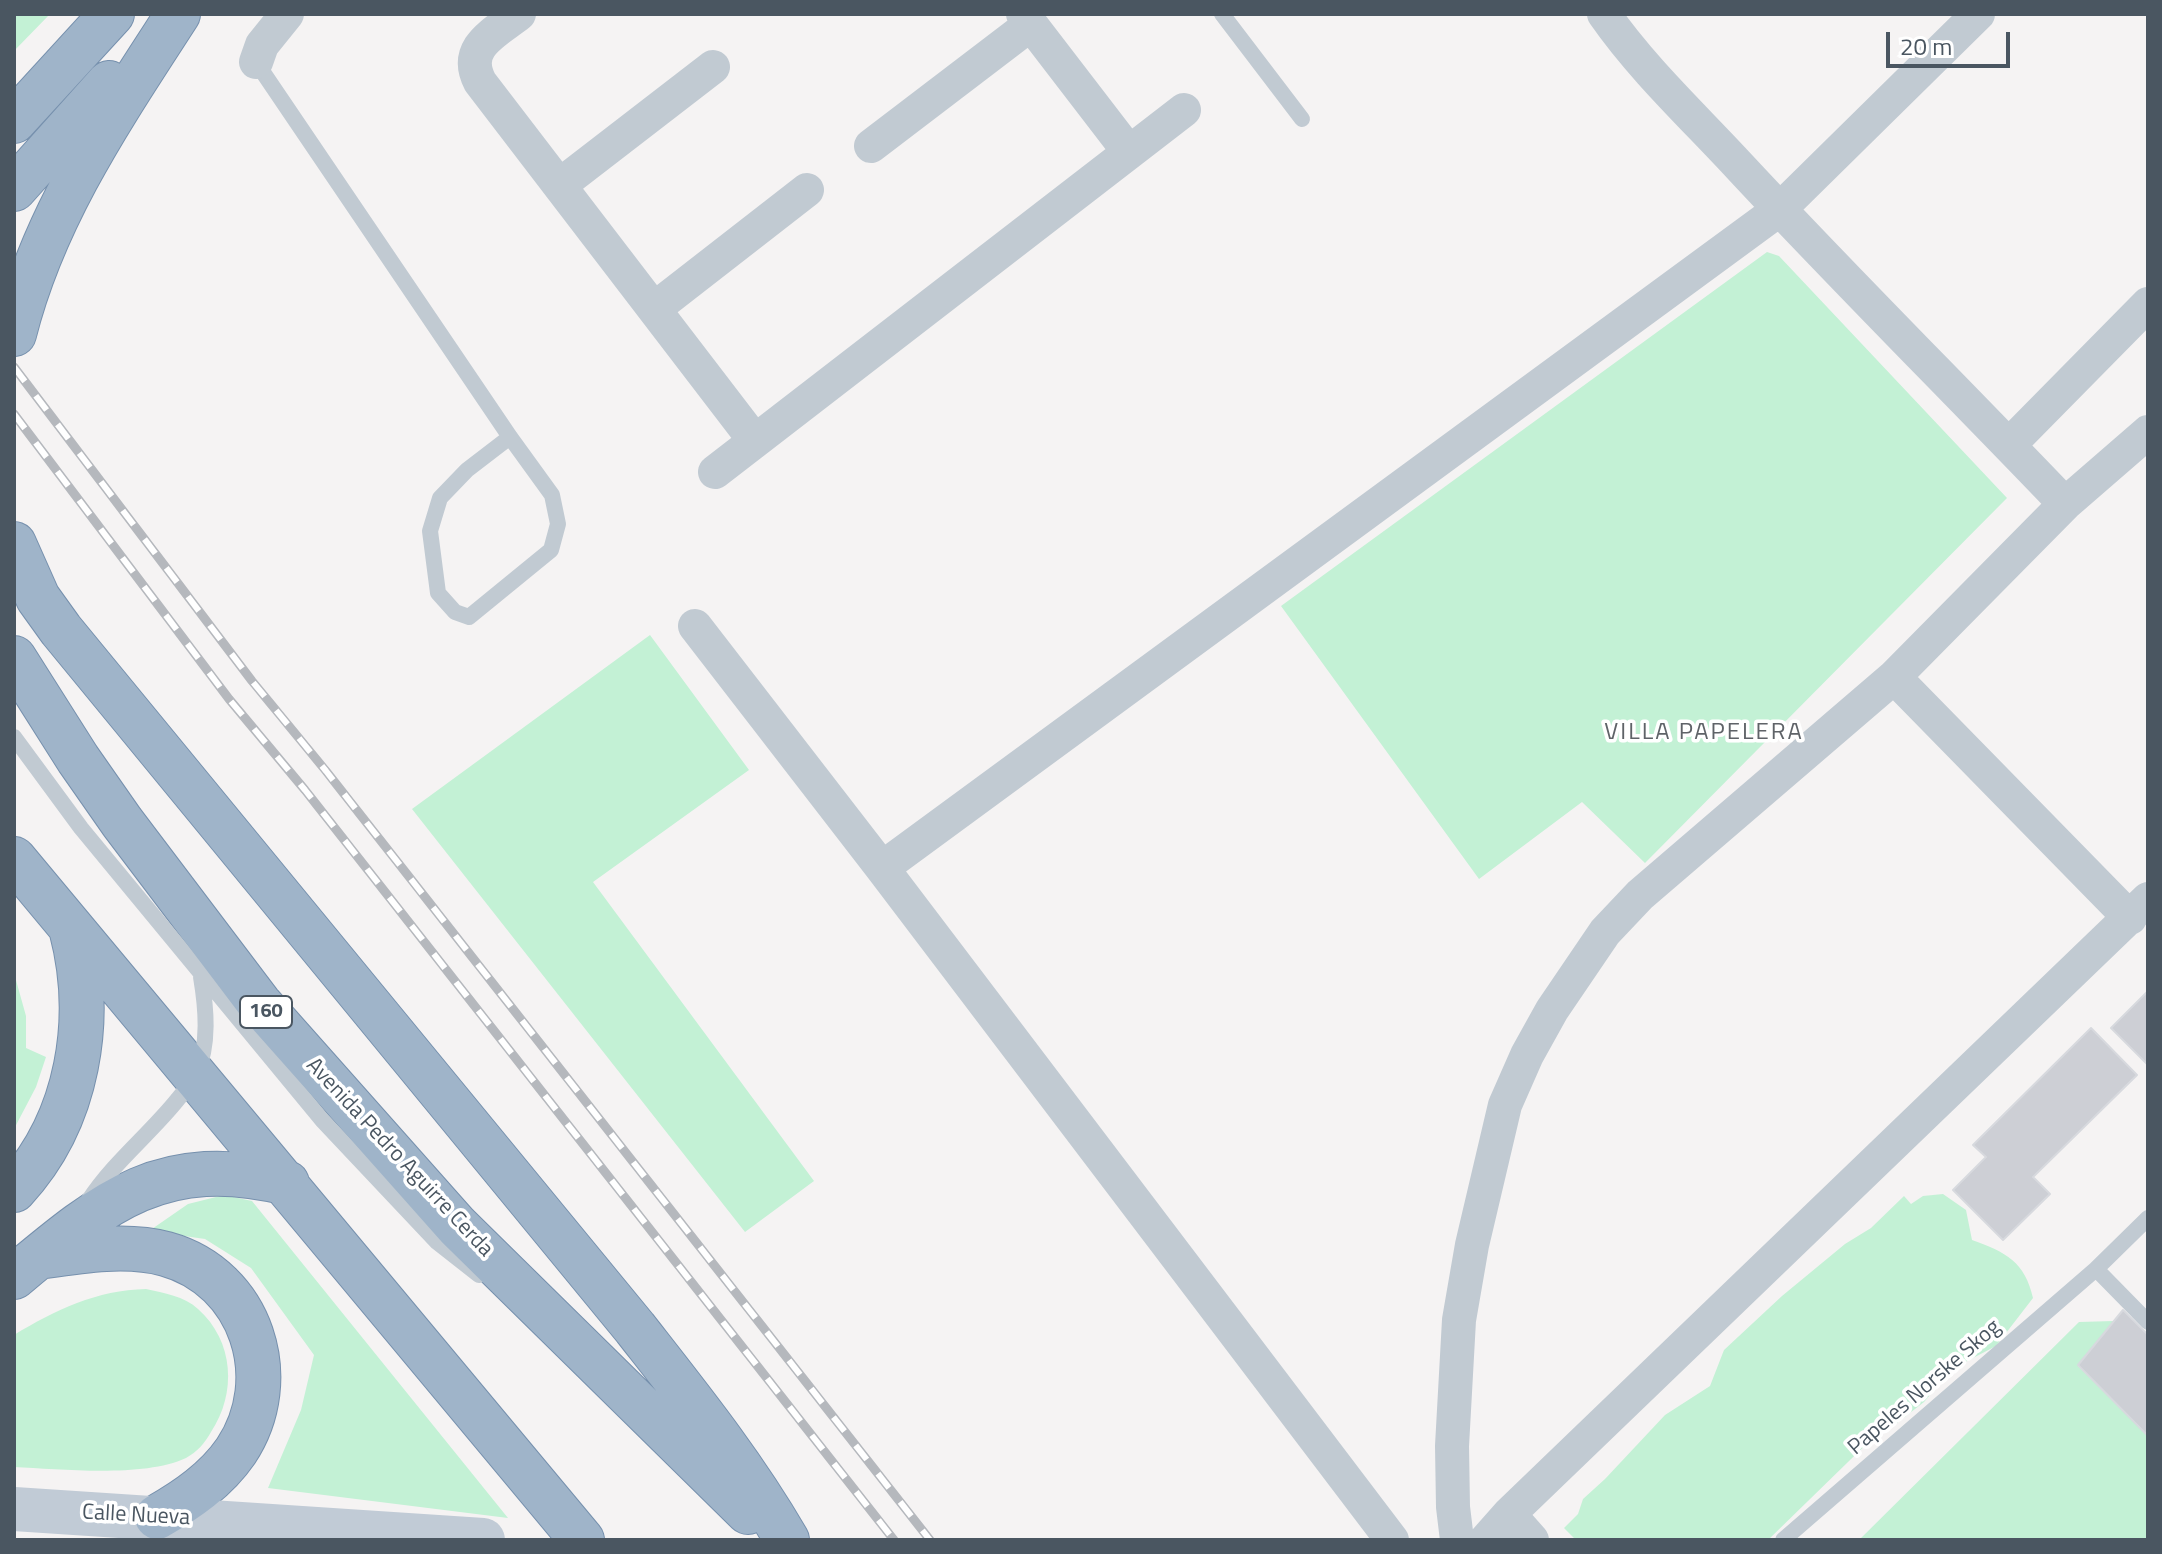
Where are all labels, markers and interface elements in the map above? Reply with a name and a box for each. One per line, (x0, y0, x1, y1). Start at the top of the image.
scale bar (1890, 16, 2014, 66)
text: 20 m (1900, 28, 1952, 64)
district label: VILLA PAPELERA (1604, 719, 1804, 747)
road number: 160 (240, 996, 292, 1028)
street label: Avenida Pedro Aguirre Cerda (300, 1053, 498, 1263)
street label: Papeles Norske Skog (1843, 1315, 2007, 1461)
street label: Calle Nueva (81, 1500, 191, 1532)

